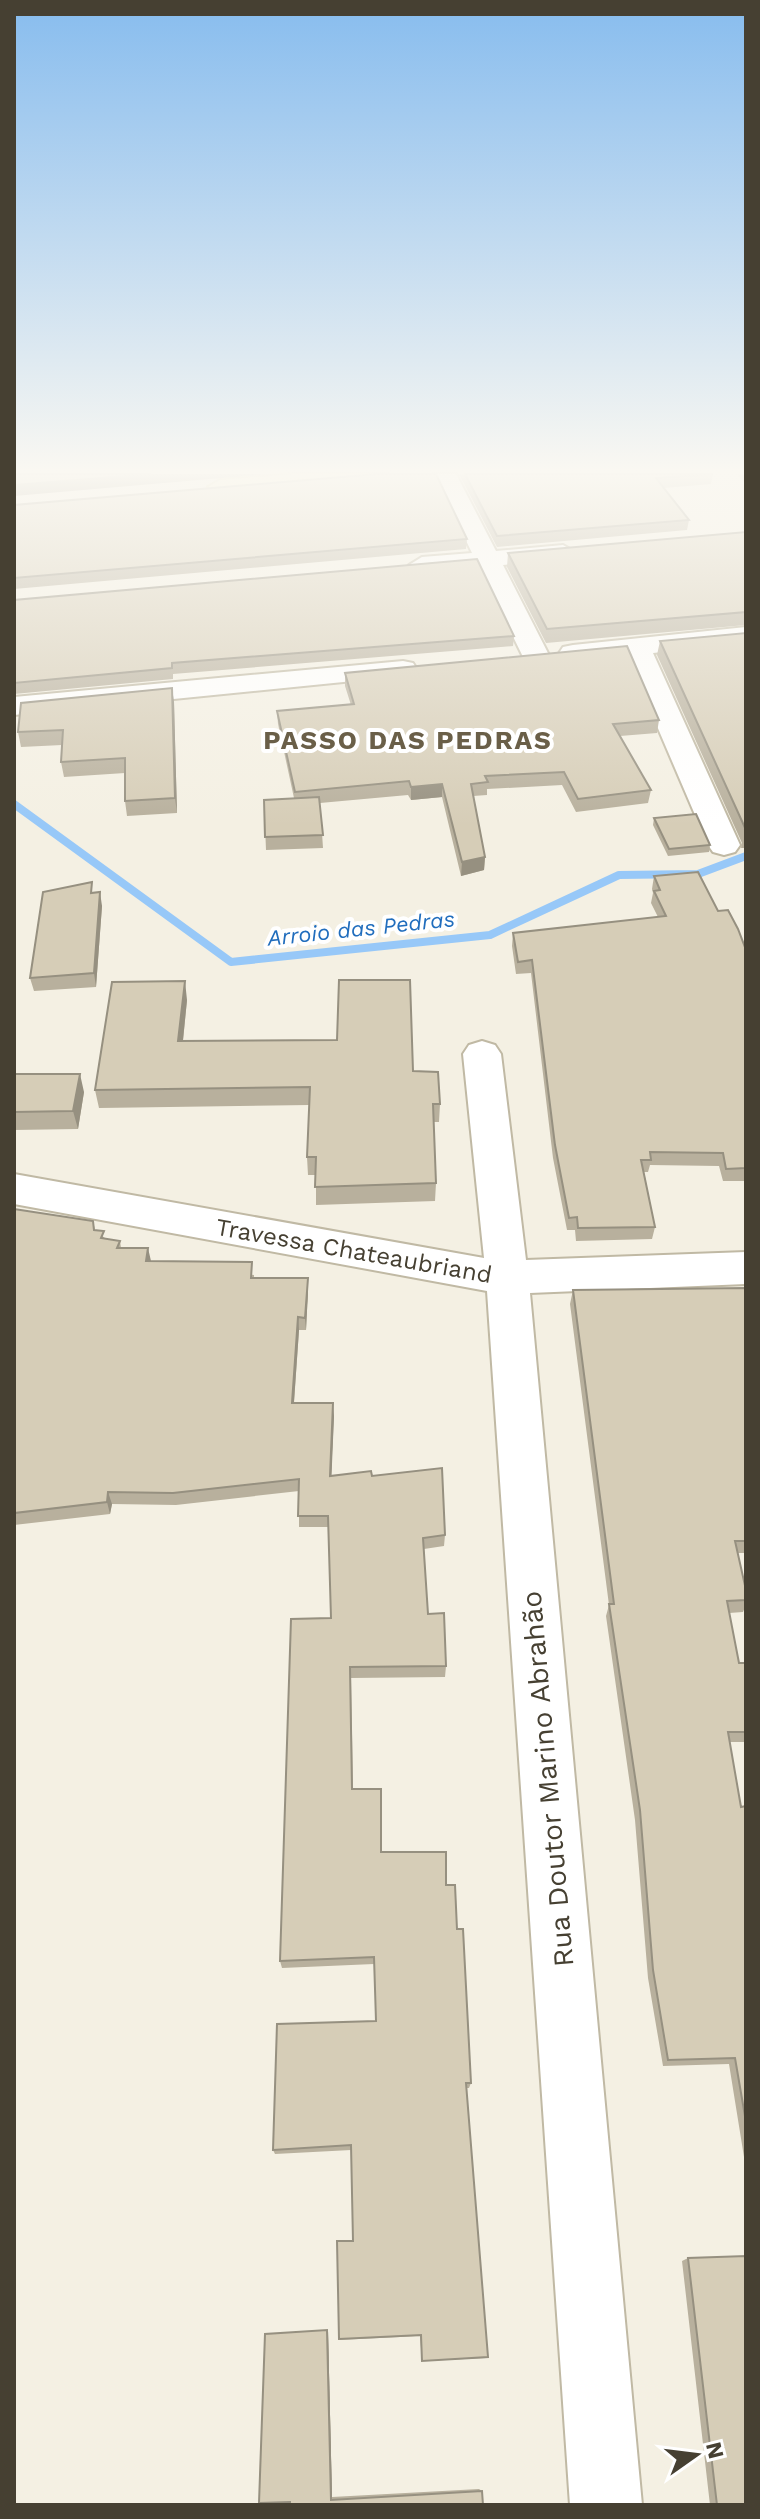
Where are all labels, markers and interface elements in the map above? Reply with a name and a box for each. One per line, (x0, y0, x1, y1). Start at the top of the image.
district label: PASSO DAS PEDRAS (263, 725, 553, 755)
water label: Arroio das Pedras (265, 906, 456, 951)
street label: Travessa Chateaubriand (214, 1213, 494, 1289)
street label: Rua Doutor Marino Abrahão (515, 1590, 580, 1968)
north arrow (656, 2415, 736, 2495)
text: N (701, 2439, 729, 2461)

